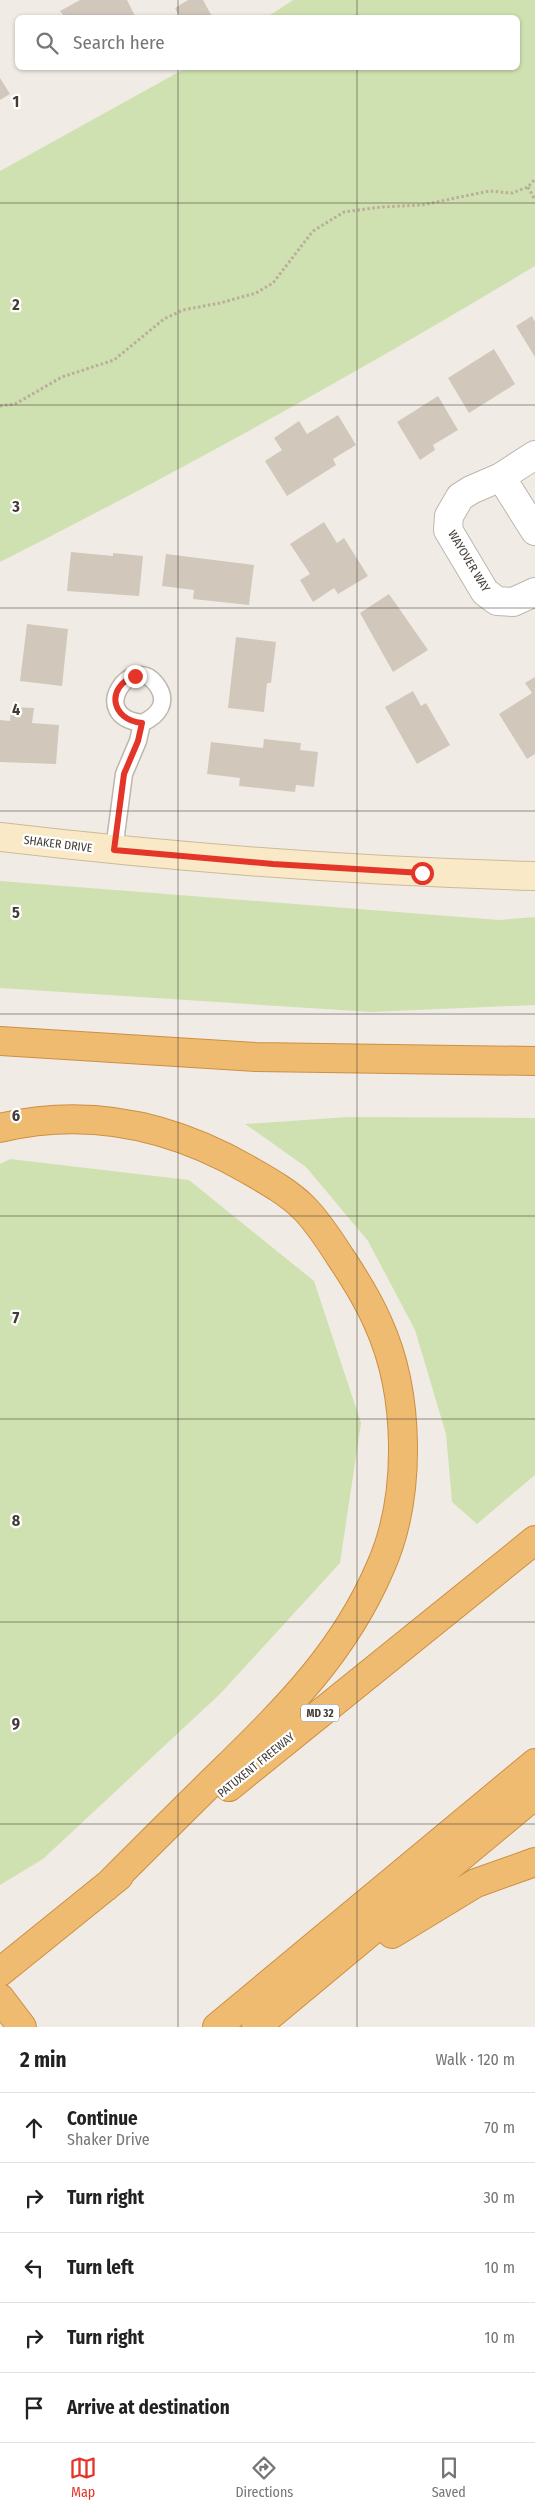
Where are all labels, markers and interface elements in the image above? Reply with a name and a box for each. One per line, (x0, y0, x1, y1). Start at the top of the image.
search box (15, 15, 520, 70)
icon: search (33, 29, 61, 57)
text: Search here (73, 31, 165, 54)
text: 1 (13, 92, 19, 111)
text: 2 (11, 295, 20, 314)
text: 3 (11, 497, 20, 516)
street label: WAYOVER WAY (445, 528, 493, 594)
route end (124, 665, 147, 688)
text: 4 (12, 700, 20, 719)
street label: SHAKER DRIVE (23, 833, 94, 855)
route start (411, 862, 434, 885)
text: 5 (12, 903, 20, 922)
text: 6 (12, 1106, 20, 1125)
text: 7 (13, 1308, 20, 1327)
text: 8 (12, 1511, 21, 1530)
road number: MD 32 (301, 1705, 339, 1722)
text: 9 (12, 1714, 20, 1733)
street label: PATUXENT FREEWAY (215, 1730, 297, 1800)
text: 2 min (20, 2047, 67, 2073)
text: Walk · 120 m (436, 2050, 515, 2069)
text: Continue (67, 2107, 138, 2130)
icon: ahead (20, 2114, 48, 2142)
text: 70 m (484, 2118, 515, 2137)
text: Shaker Drive (67, 2130, 150, 2149)
icon: right (20, 2184, 48, 2212)
text: Turn right (67, 2186, 144, 2209)
text: 30 m (483, 2188, 515, 2207)
icon: left (20, 2254, 48, 2282)
text: Turn left (67, 2256, 134, 2279)
text: 10 m (484, 2258, 515, 2277)
icon: right (20, 2324, 48, 2352)
text: Turn right (67, 2326, 144, 2349)
text: 10 m (484, 2328, 515, 2347)
icon: arrive (20, 2394, 48, 2422)
text: Arrive at destination (67, 2396, 230, 2419)
tab: Map (69, 2454, 97, 2501)
tab: Directions (235, 2454, 293, 2501)
tab: Saved (432, 2454, 466, 2501)

